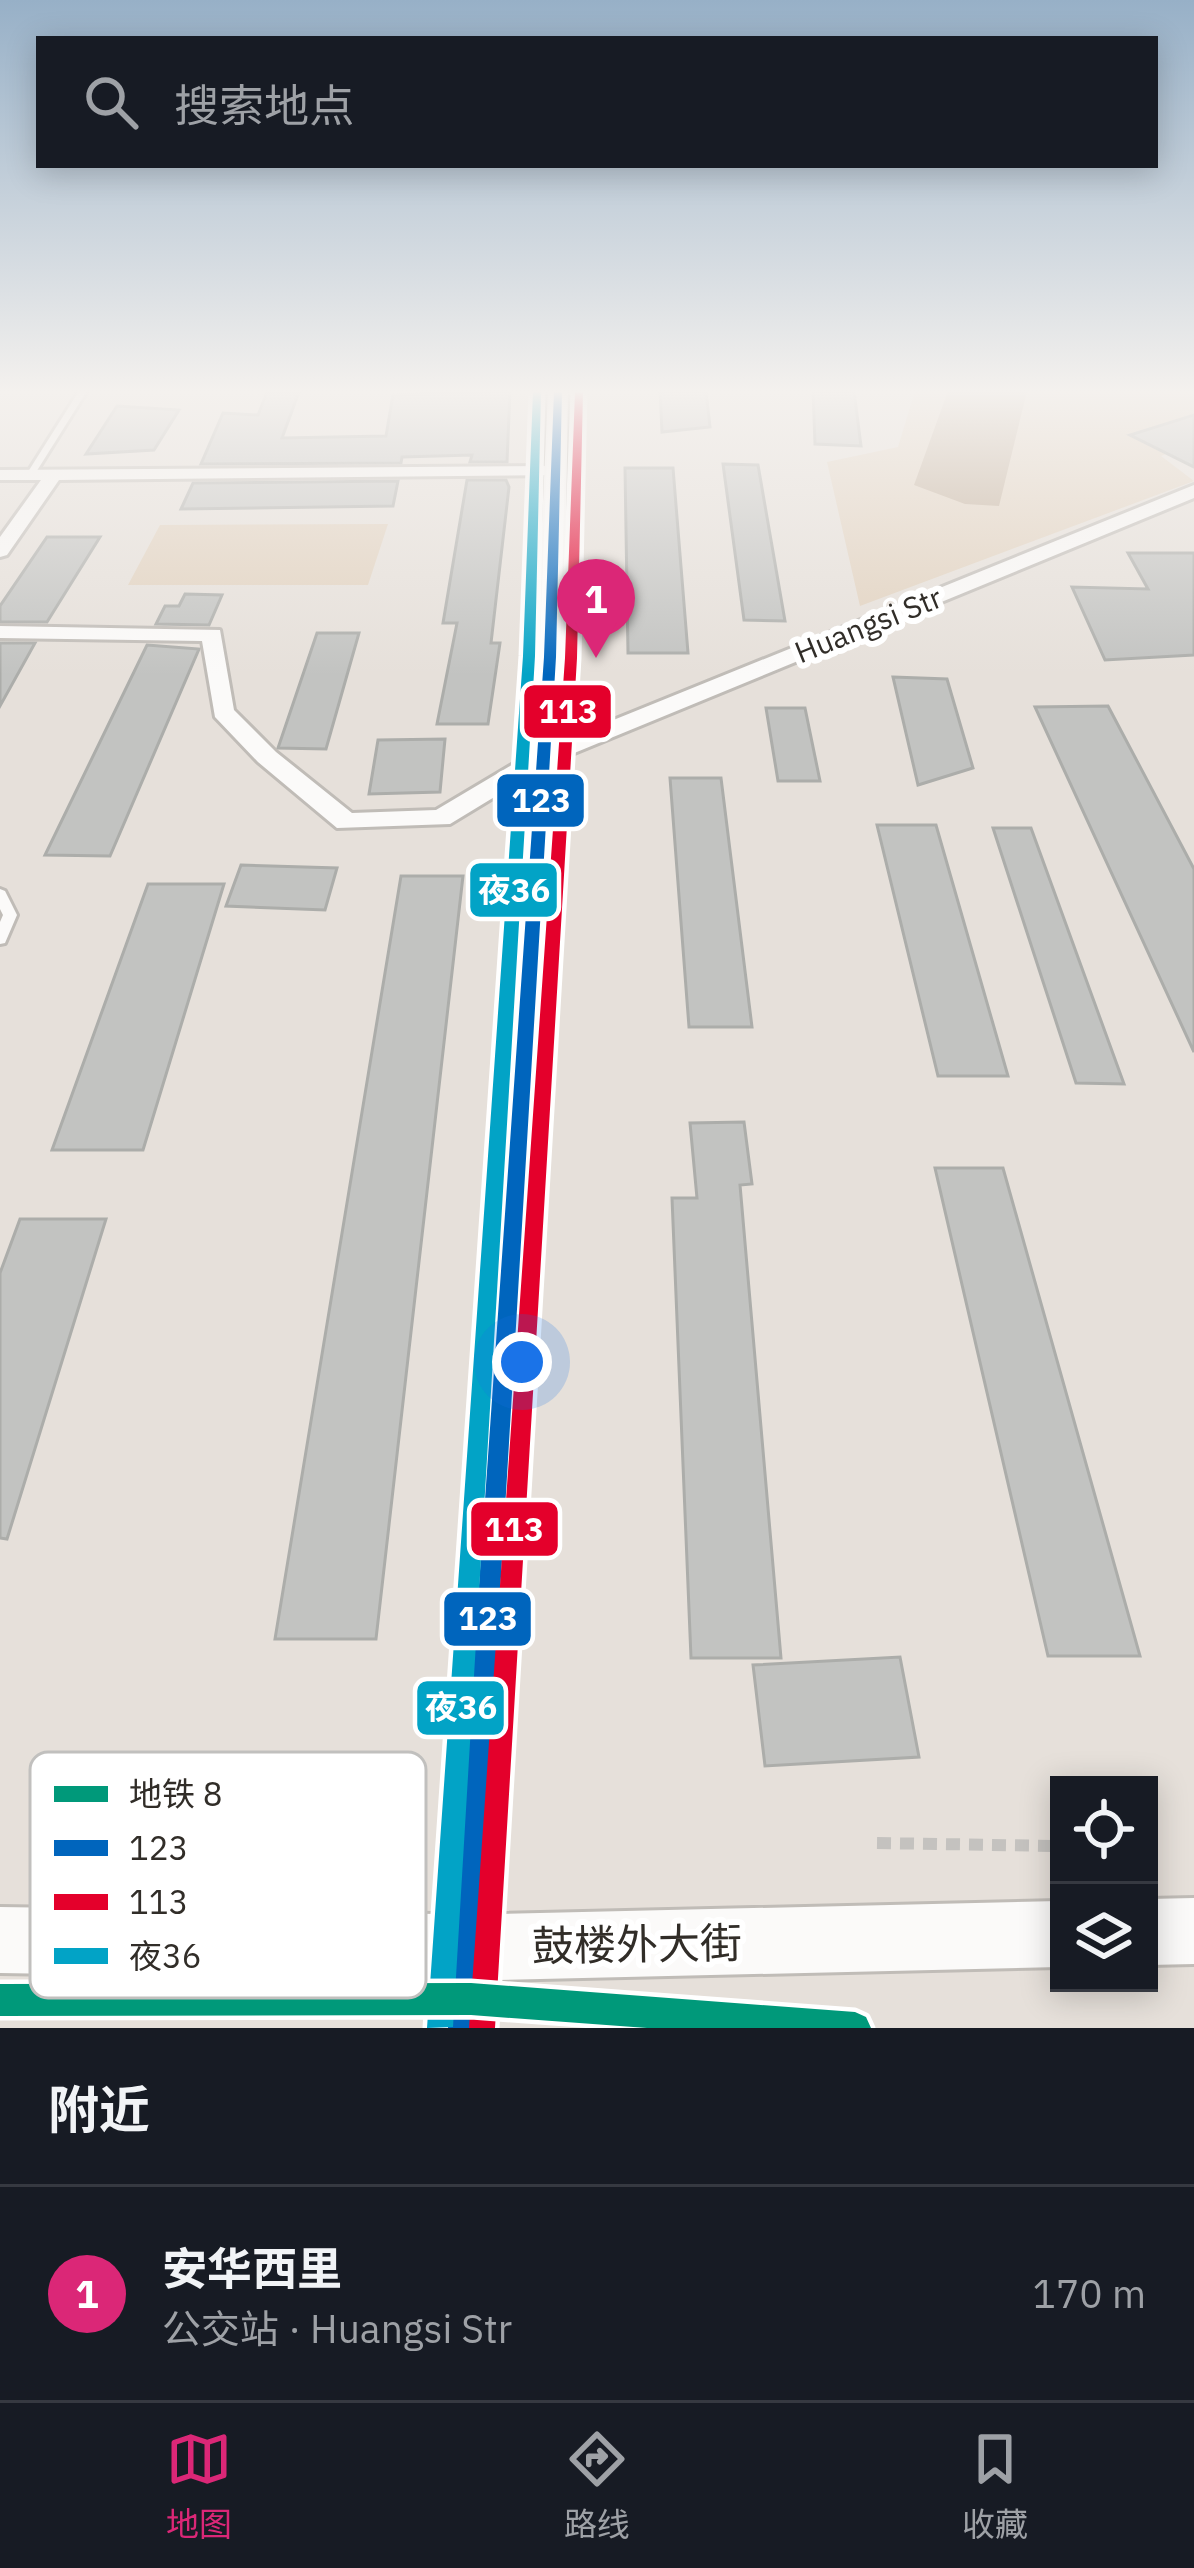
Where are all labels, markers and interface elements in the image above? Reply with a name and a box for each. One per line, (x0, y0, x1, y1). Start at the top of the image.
search box (36, 36, 1158, 168)
icon: search (78, 69, 144, 135)
text: 搜索地点 (174, 76, 354, 134)
pin: 1 (557, 559, 635, 658)
street label: Huangsi Str (789, 577, 947, 671)
line badge: 113 (522, 683, 613, 740)
text: 113 (538, 689, 598, 732)
line badge: 123 (495, 772, 586, 829)
text: 123 (511, 778, 571, 821)
line badge: 夜36 (468, 861, 559, 919)
text: 夜36 (478, 868, 550, 911)
your location (492, 1332, 552, 1392)
line badge: 113 (469, 1500, 560, 1558)
text: 113 (484, 1507, 544, 1550)
line badge: 123 (442, 1590, 533, 1648)
text: 123 (458, 1596, 518, 1639)
line badge: 夜36 (415, 1679, 506, 1737)
text: 夜36 (425, 1685, 497, 1728)
legend (30, 1752, 426, 1998)
text: 地铁 8 (129, 1772, 223, 1815)
map controls (1050, 1776, 1158, 1992)
button: locate (1050, 1776, 1158, 1884)
text: 123 (129, 1826, 188, 1869)
text: 113 (129, 1880, 188, 1923)
button: layers (1050, 1884, 1158, 1992)
street label: 鼓楼外大街 (532, 1915, 742, 1973)
text: 夜36 (129, 1934, 202, 1977)
text: 附近 (48, 2076, 150, 2142)
text: 安华西里 (162, 2239, 342, 2297)
text: 1 (75, 2268, 99, 2319)
text: 170 m (1033, 2268, 1146, 2319)
text: 公交站 · Huangsi Str (162, 2303, 512, 2354)
tab: 地图 (166, 2426, 232, 2546)
tab: 路线 (564, 2426, 630, 2546)
tab: 收藏 (962, 2426, 1028, 2546)

